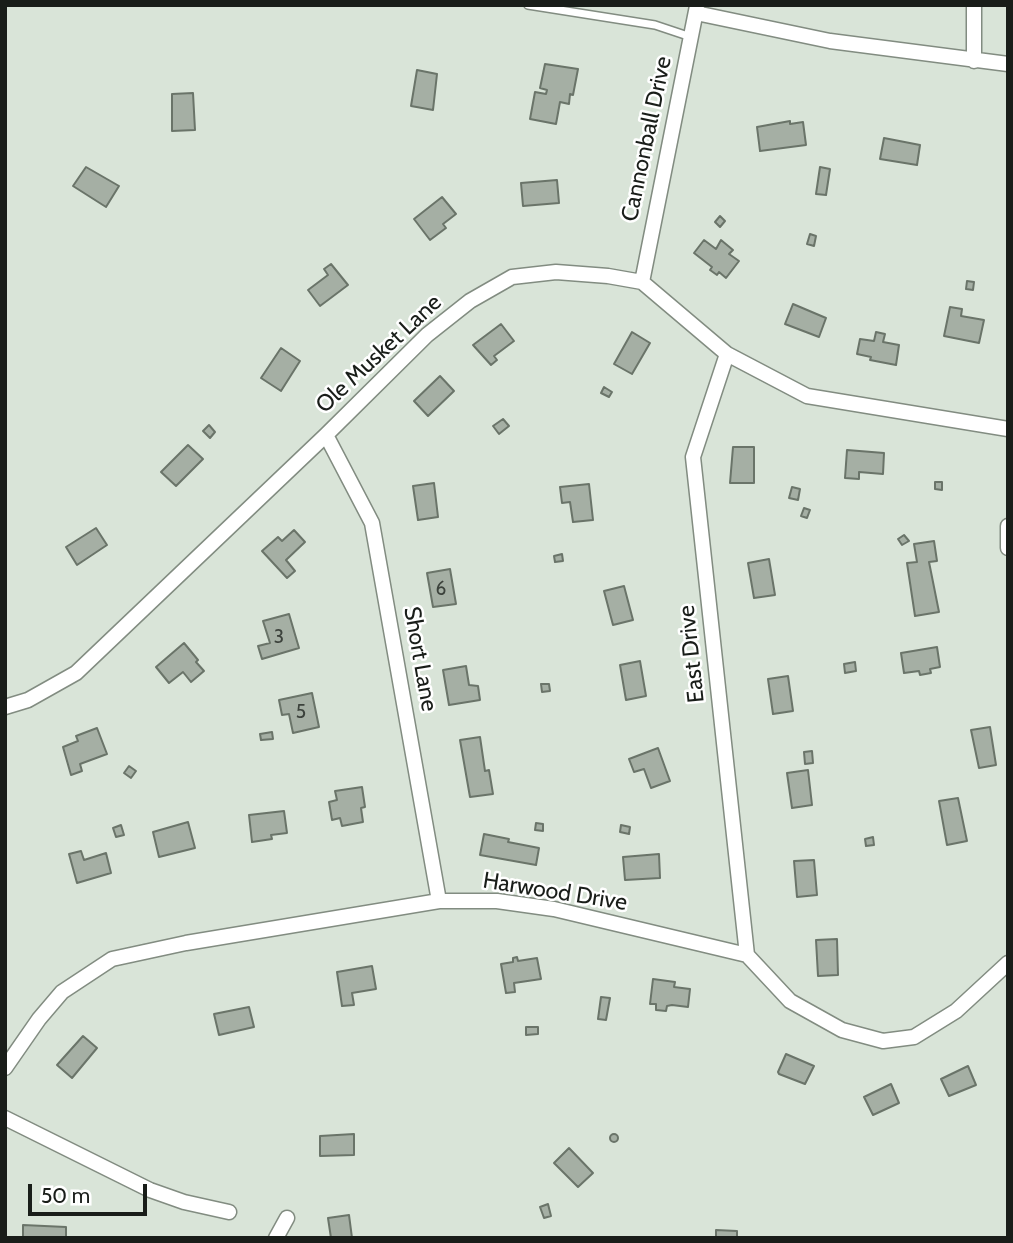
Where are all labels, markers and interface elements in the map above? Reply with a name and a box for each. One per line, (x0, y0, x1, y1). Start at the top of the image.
street label: Cannonball Drive (616, 54, 678, 224)
street label: Ole Musket Lane (311, 289, 447, 419)
house number: 6 (436, 578, 446, 600)
street label: East Drive (673, 604, 711, 704)
street label: Short Lane (397, 605, 443, 713)
house number: 3 (274, 626, 284, 648)
house number: 5 (296, 701, 306, 723)
street label: Harwood Drive (481, 867, 629, 917)
scale bar (32, 1170, 150, 1214)
text: 50 m (41, 1183, 90, 1208)

